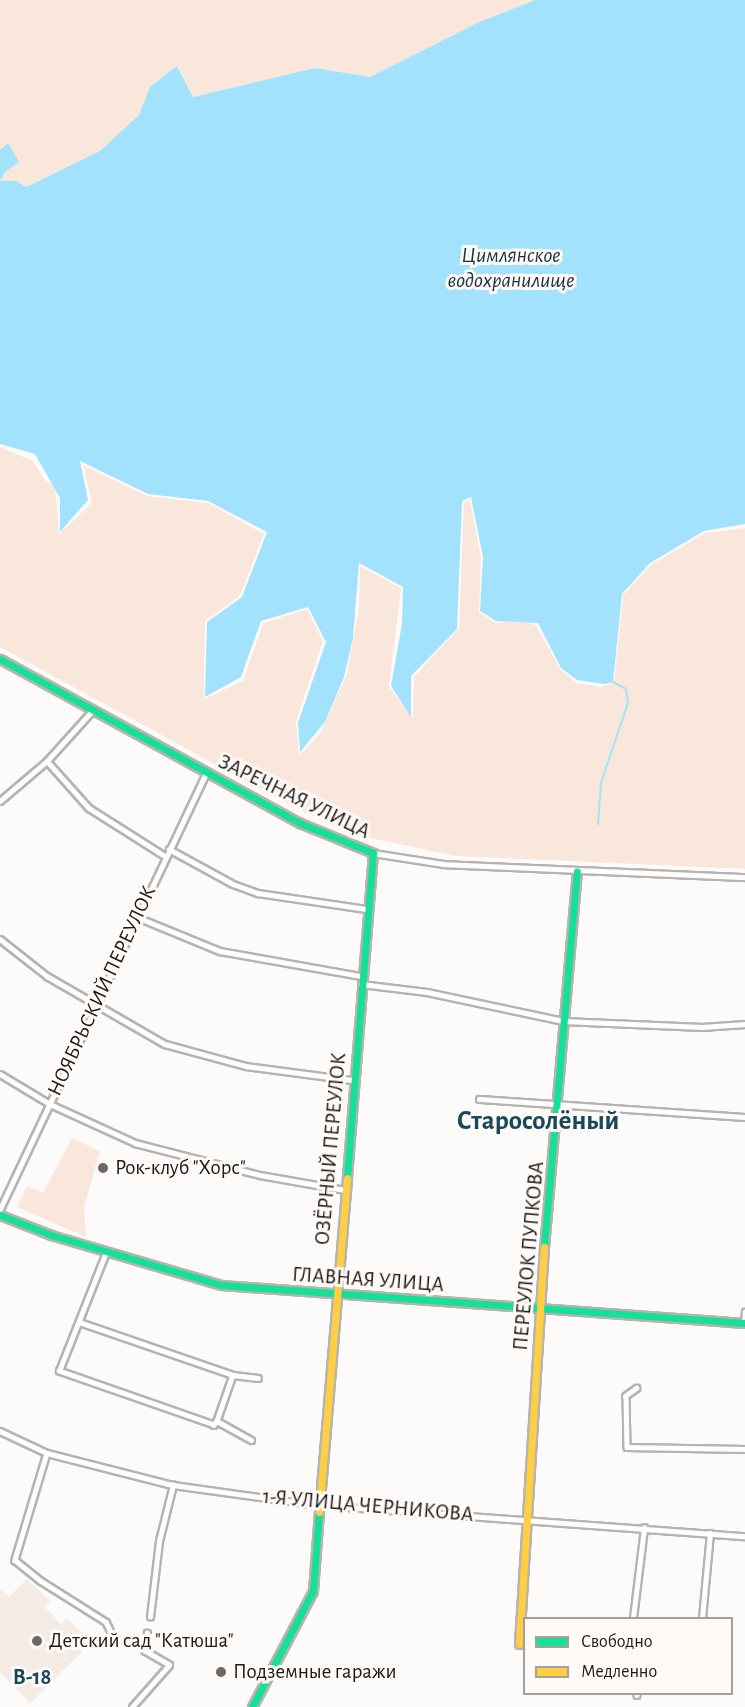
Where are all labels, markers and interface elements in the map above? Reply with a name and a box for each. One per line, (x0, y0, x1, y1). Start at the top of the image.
water label: Цимлянское водохранилище (448, 242, 574, 294)
street label: ЗАРЕЧНАЯ УЛИЦА (214, 749, 374, 845)
street label: НОЯБРЬСКИЙ ПЕРЕУЛОК (42, 882, 162, 1100)
street label: ОЗЁРНЫЙ ПЕРЕУЛОК (310, 1052, 352, 1246)
district label: Староcолёный (457, 1105, 619, 1137)
place label: Рок-клуб "Хорс" (115, 1155, 246, 1181)
street label: ПЕРЕУЛОК ПУПКОВА (508, 1160, 550, 1352)
marker: Рок-клуб "Хорс" (96, 1161, 110, 1175)
street label: ГЛАВНАЯ УЛИЦА (291, 1262, 445, 1298)
street label: 1-Я УЛИЦА ЧЕРНИКОВА (262, 1484, 474, 1528)
legend (523, 1617, 733, 1695)
place label: Детский сад "Катюша" (49, 1628, 234, 1654)
text: Свободно (581, 1633, 653, 1651)
marker: Детский сад "Катюша" (30, 1634, 44, 1648)
place label: Подземные гаражи (233, 1659, 397, 1685)
text: Медленно (581, 1663, 657, 1681)
district label: В-18 (13, 1665, 51, 1691)
marker: Подземные гаражи (214, 1665, 228, 1679)

